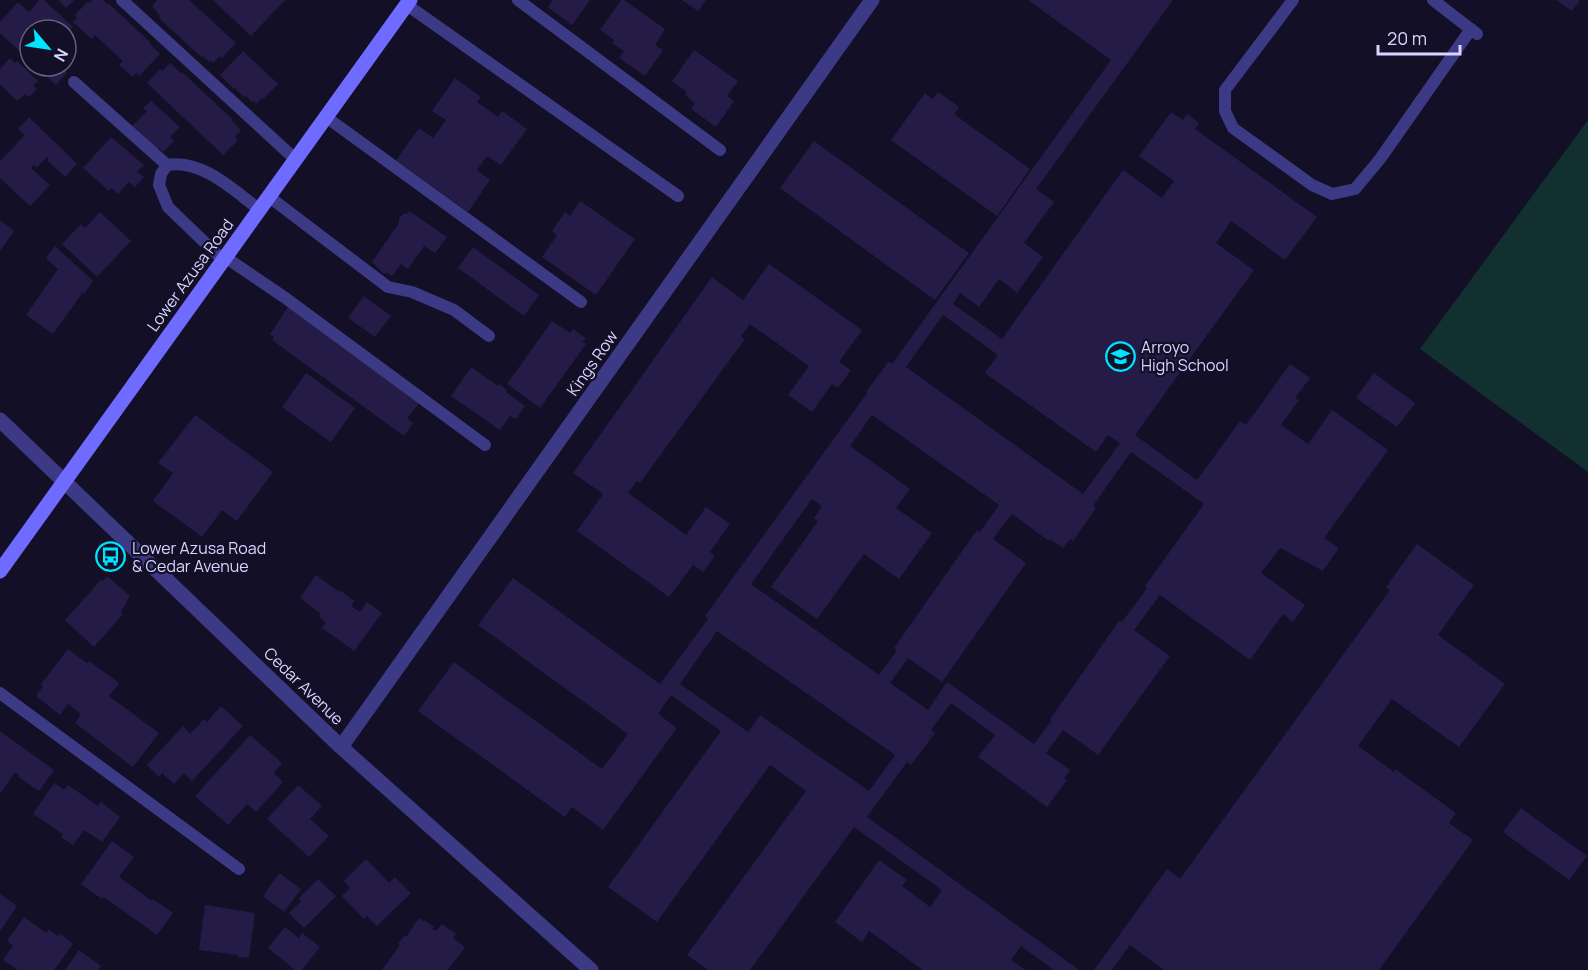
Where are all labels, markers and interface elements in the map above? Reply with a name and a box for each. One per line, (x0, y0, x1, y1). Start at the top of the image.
north arrow (18, 18, 78, 78)
scale bar (1378, 18, 1460, 56)
text: 20 m (1387, 26, 1427, 50)
text: N (49, 45, 74, 66)
street label: Lower Azusa Road (142, 214, 238, 336)
street label: Kings Row (561, 326, 623, 400)
place label: Arroyo High School (1141, 336, 1229, 376)
school or university icon: Arroyo High School (1104, 340, 1136, 372)
place label: Lower Azusa Road & Cedar Avenue (132, 537, 266, 577)
bus stop icon: Lower Azusa Road & Cedar Avenue (95, 541, 127, 573)
street label: Cedar Avenue (259, 642, 349, 730)

